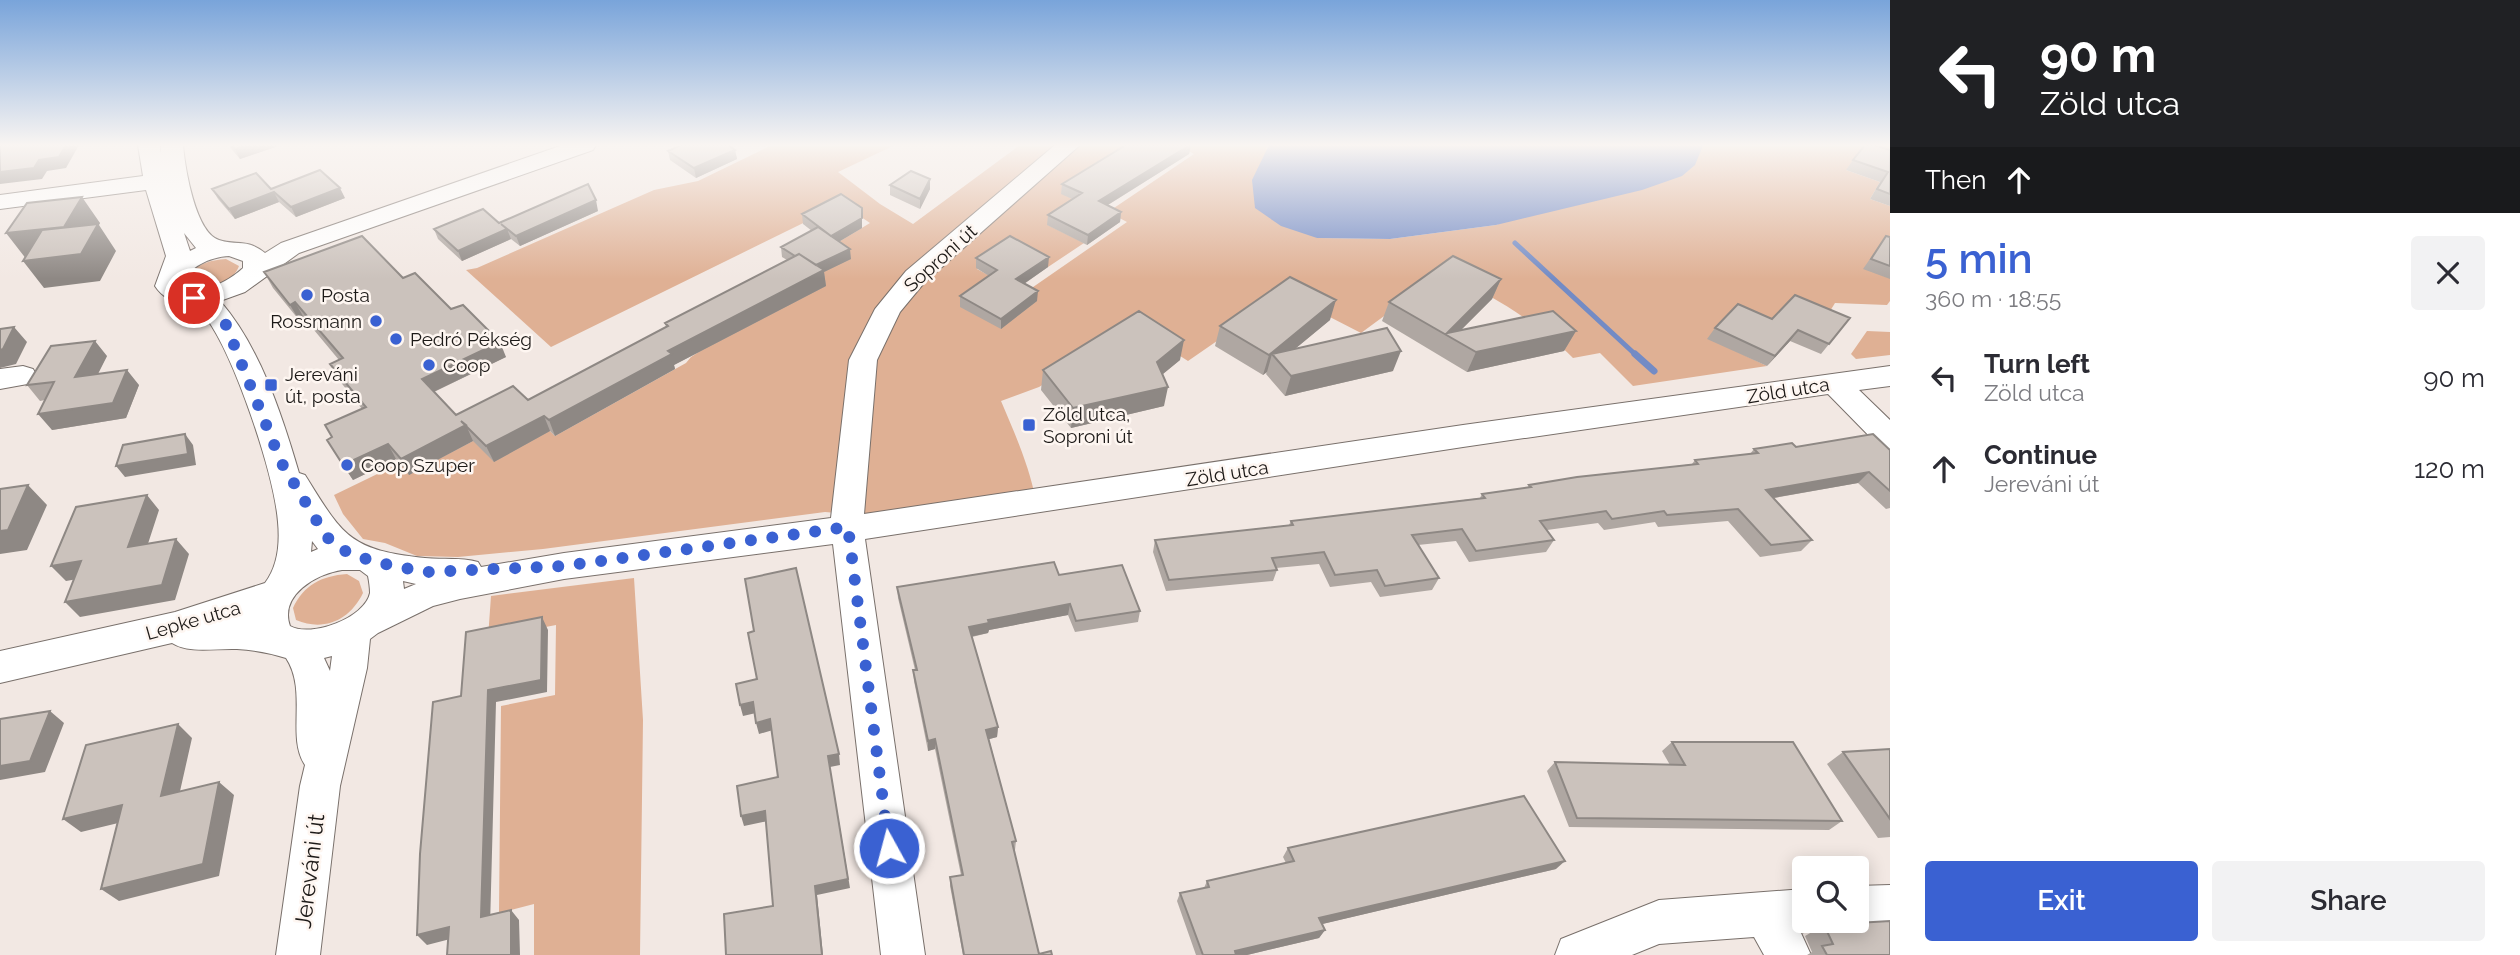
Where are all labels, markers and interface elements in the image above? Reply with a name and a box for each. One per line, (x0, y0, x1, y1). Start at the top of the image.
text: 90 m (2040, 26, 2156, 83)
icon: left (1925, 28, 2016, 119)
text: Zöld utca (2040, 85, 2180, 122)
icon: ahead (2000, 161, 2038, 199)
text: Then (1925, 165, 1986, 195)
street label: Soproni út (899, 219, 981, 296)
text: 5 min (1925, 234, 2033, 283)
button: close (2411, 236, 2485, 310)
pin (164, 268, 224, 328)
icon: arrive (175, 279, 213, 317)
place label: Posta (321, 284, 370, 306)
text: 360 m · 18:55 (1925, 285, 2061, 312)
marker: Posta (299, 287, 315, 303)
place label: Rossmann (270, 310, 362, 332)
marker: Rossmann (368, 313, 384, 329)
place label: Pedró Pékség (410, 328, 532, 350)
marker: Pedró Pékség (388, 331, 404, 347)
text: Turn left (1984, 349, 2090, 379)
place label: Coop (443, 354, 490, 376)
marker: Coop (421, 357, 437, 373)
icon: left (1925, 359, 1963, 397)
place label: Jereváni út, posta (285, 363, 361, 407)
text: 90 m (2423, 363, 2485, 393)
street label: Zöld utca (1745, 373, 1831, 407)
marker: Jereváni út, posta (263, 377, 279, 393)
text: Zöld utca (1984, 379, 2085, 406)
place label: Zöld utca, Soproni út (1043, 403, 1134, 447)
marker: Zöld utca, Soproni út (1021, 417, 1037, 433)
text: Continue (1984, 440, 2097, 470)
icon: ahead (1925, 450, 1963, 488)
place label: Coop Szuper (361, 454, 475, 476)
text: 120 m (2414, 454, 2485, 484)
street label: Zöld utca (1184, 456, 1270, 490)
marker: Coop Szuper (339, 457, 355, 473)
text: Jereváni út (1984, 470, 2099, 497)
street label: Lepke utca (143, 596, 243, 644)
position arrow (852, 811, 926, 885)
street label: Jereváni út (289, 812, 329, 930)
map controls (1792, 856, 1869, 933)
button: search (1792, 856, 1869, 933)
button: Exit (1925, 861, 2198, 941)
button: Share (2212, 861, 2485, 941)

